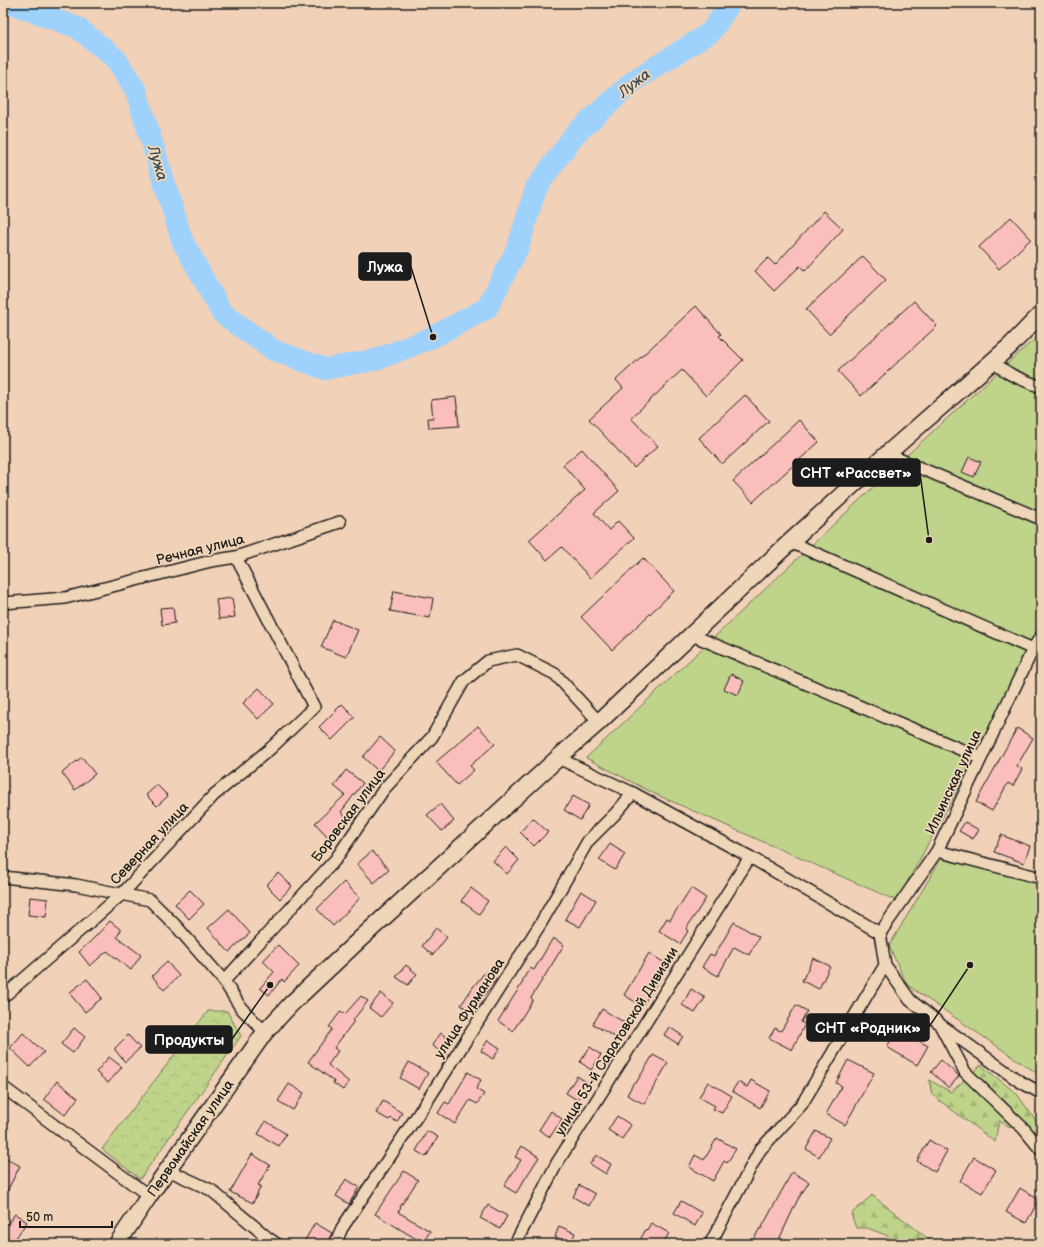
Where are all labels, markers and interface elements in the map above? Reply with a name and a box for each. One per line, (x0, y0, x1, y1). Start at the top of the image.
water label: Лужа (614, 65, 654, 103)
water label: Лужа (143, 142, 172, 183)
callout: Лужа (359, 253, 411, 280)
text: Лужа (366, 258, 403, 277)
callout: СНТ «Рассвет» (793, 459, 920, 486)
text: СНТ «Рассвет» (800, 464, 912, 483)
street label: Речная улица (154, 530, 247, 569)
street label: Ильинская улица (922, 726, 985, 837)
street label: Боровская улица (308, 765, 389, 865)
street label: Северная улица (107, 798, 192, 888)
street label: улица 53-й Саратовской Дивизии (551, 944, 682, 1139)
street label: улица Фурманова (431, 954, 509, 1062)
callout: СНТ «Родник» (807, 1014, 929, 1041)
text: СНТ «Родник» (815, 1019, 921, 1038)
callout: Продукты (146, 1026, 232, 1053)
text: Продукты (154, 1031, 224, 1050)
street label: Первомайская улица (144, 1076, 238, 1200)
scale bar (20, 1203, 112, 1229)
text: 50 m (26, 1210, 53, 1225)

